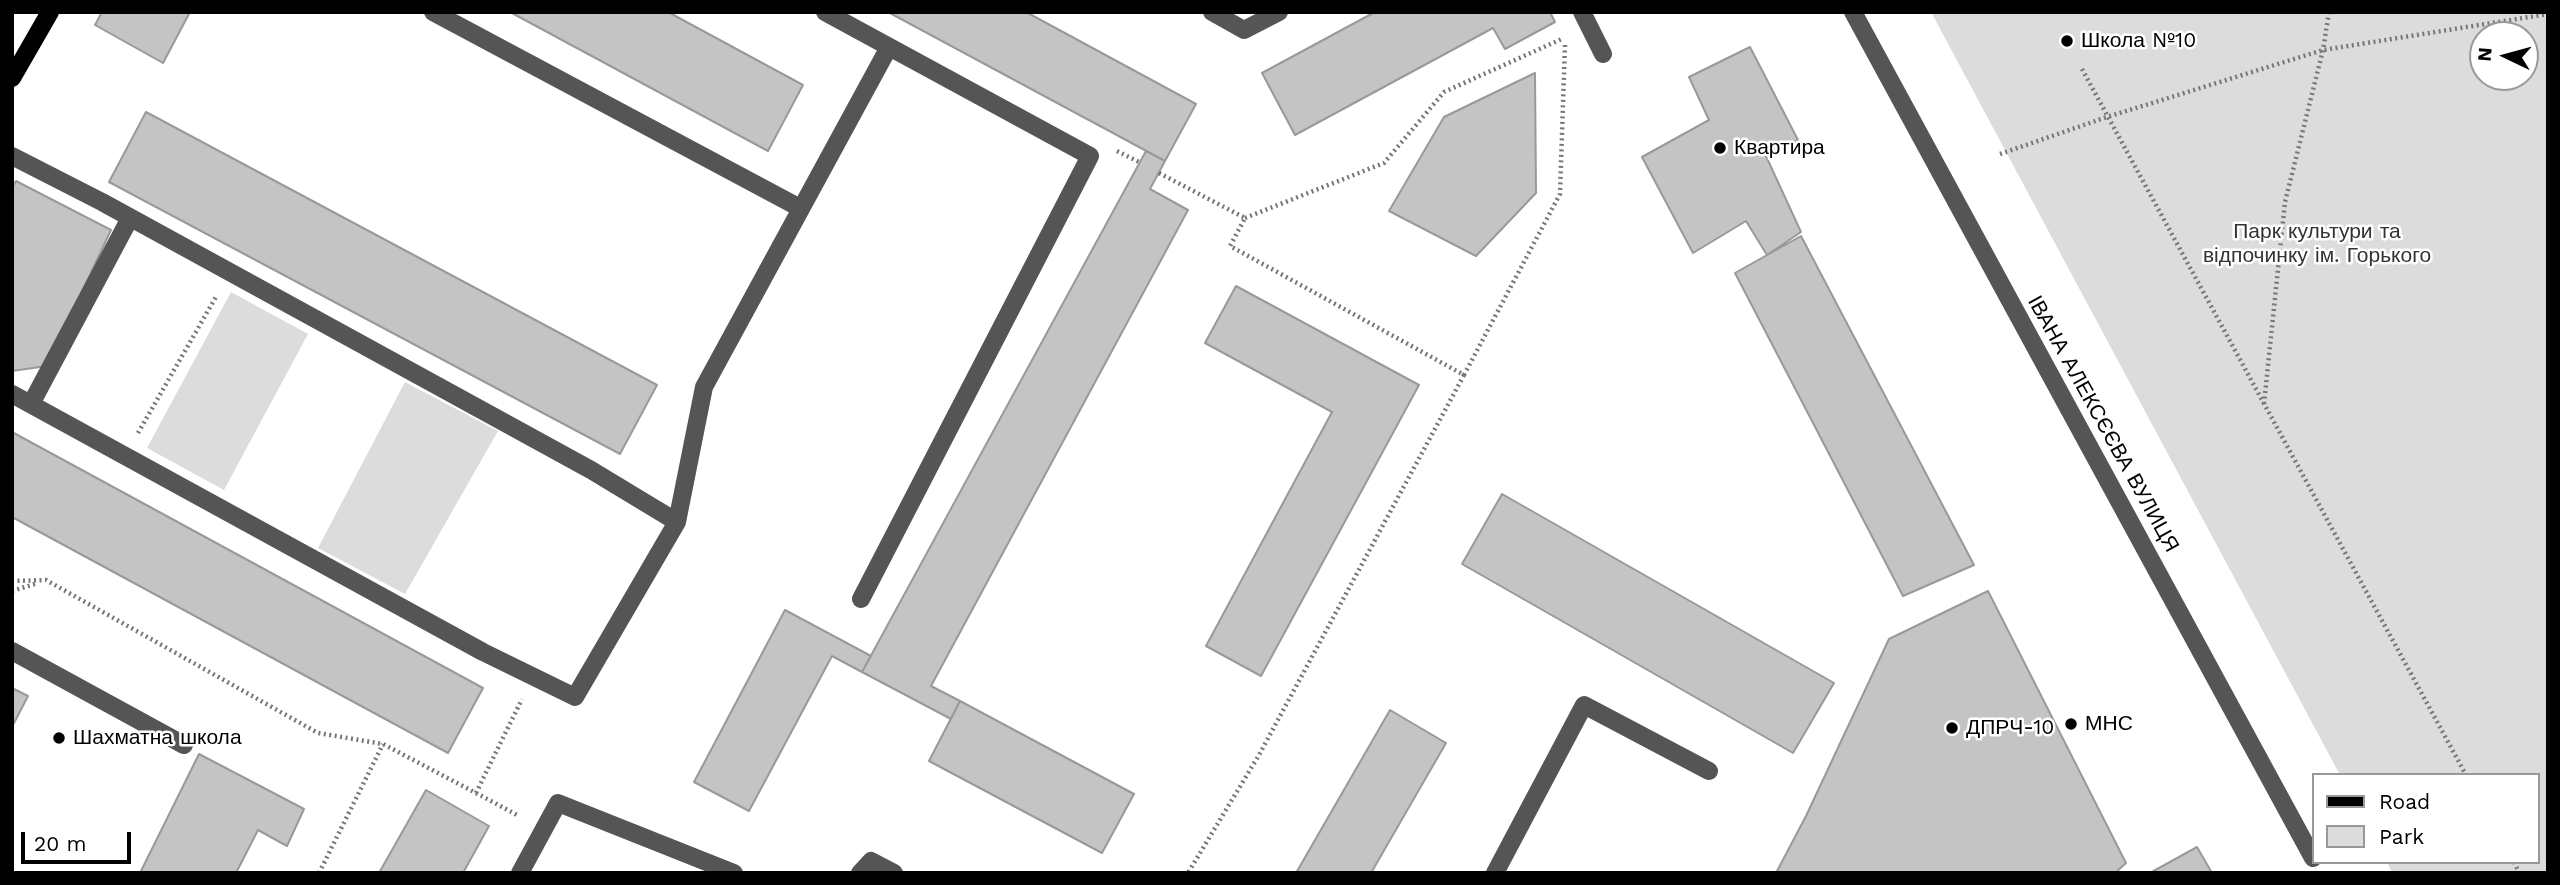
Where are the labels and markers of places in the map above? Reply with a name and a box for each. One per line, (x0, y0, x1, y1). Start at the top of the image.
place label: Школа №10 (2081, 28, 2196, 54)
marker: Школа №10 (2059, 33, 2075, 49)
place label: Квартира (1734, 135, 1825, 161)
marker: Квартира (1712, 140, 1728, 156)
place label: МНС (2085, 711, 2133, 737)
place label: ДПРЧ-10 (1966, 715, 2054, 741)
marker: МНС (2063, 716, 2079, 732)
marker: ДПРЧ-10 (1944, 720, 1960, 736)
place label: Шахматна школа (73, 725, 242, 751)
marker: Шахматна школа (51, 730, 67, 746)

